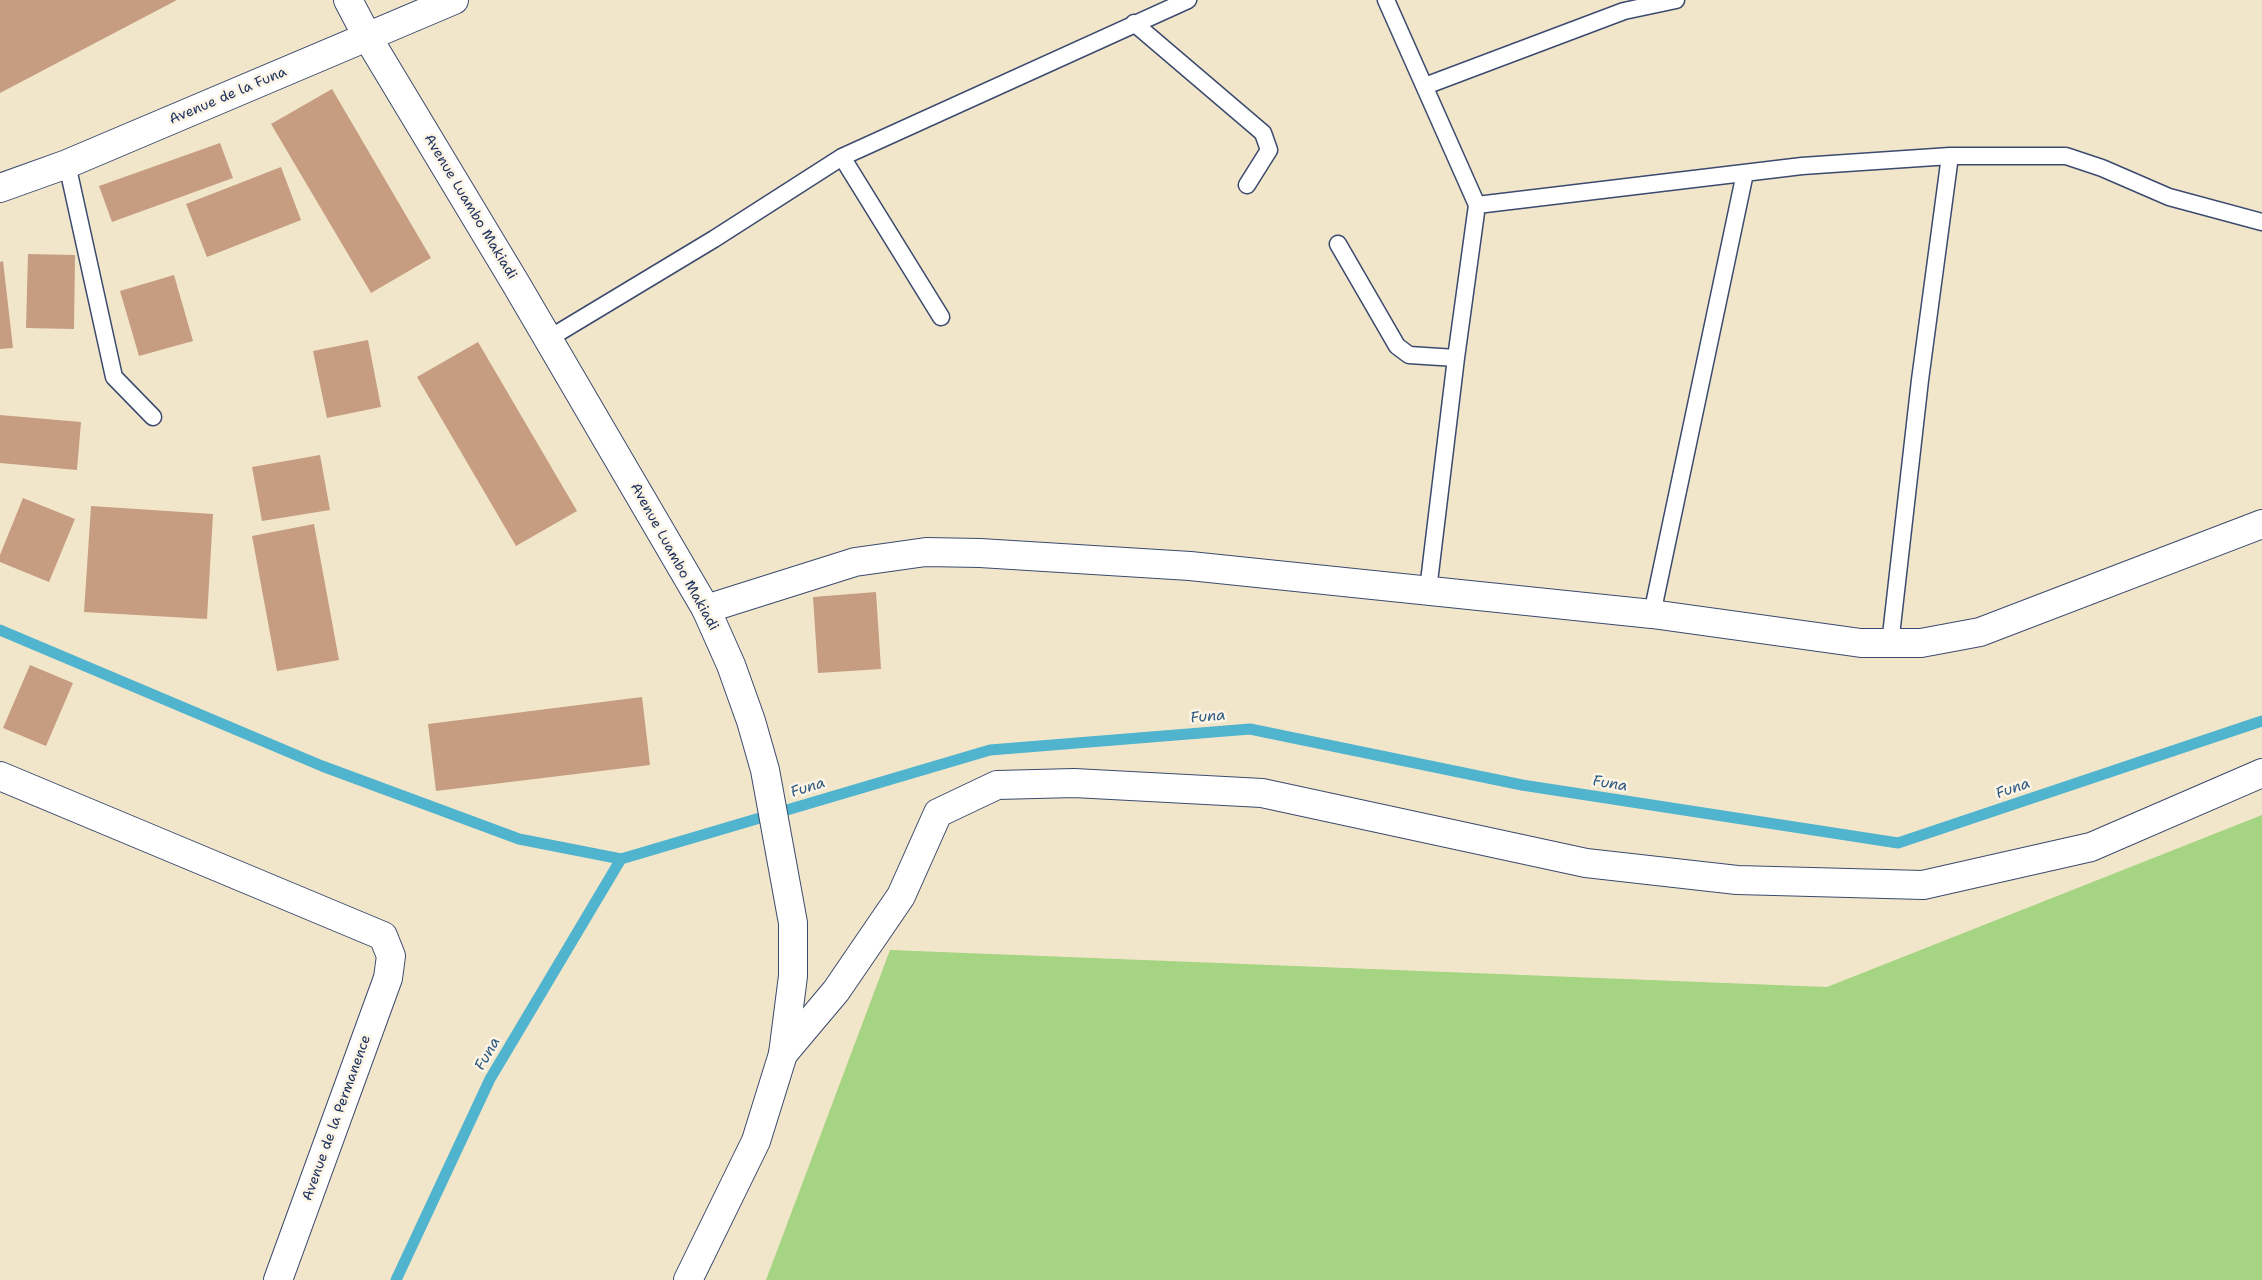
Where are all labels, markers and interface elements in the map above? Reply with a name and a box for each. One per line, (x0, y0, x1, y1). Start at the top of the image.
street label: Avenue de la Funa (167, 64, 289, 128)
street label: Avenue Luambo Makiadi (420, 131, 520, 283)
street label: Avenue Luambo Makiadi (626, 480, 722, 634)
water label: Funa (1190, 707, 1226, 727)
water label: Funa (1591, 772, 1629, 796)
water label: Funa (789, 774, 827, 802)
water label: Funa (1993, 775, 2033, 803)
street label: Avenue de la Permanence (299, 1033, 375, 1203)
water label: Funa (471, 1034, 505, 1074)

